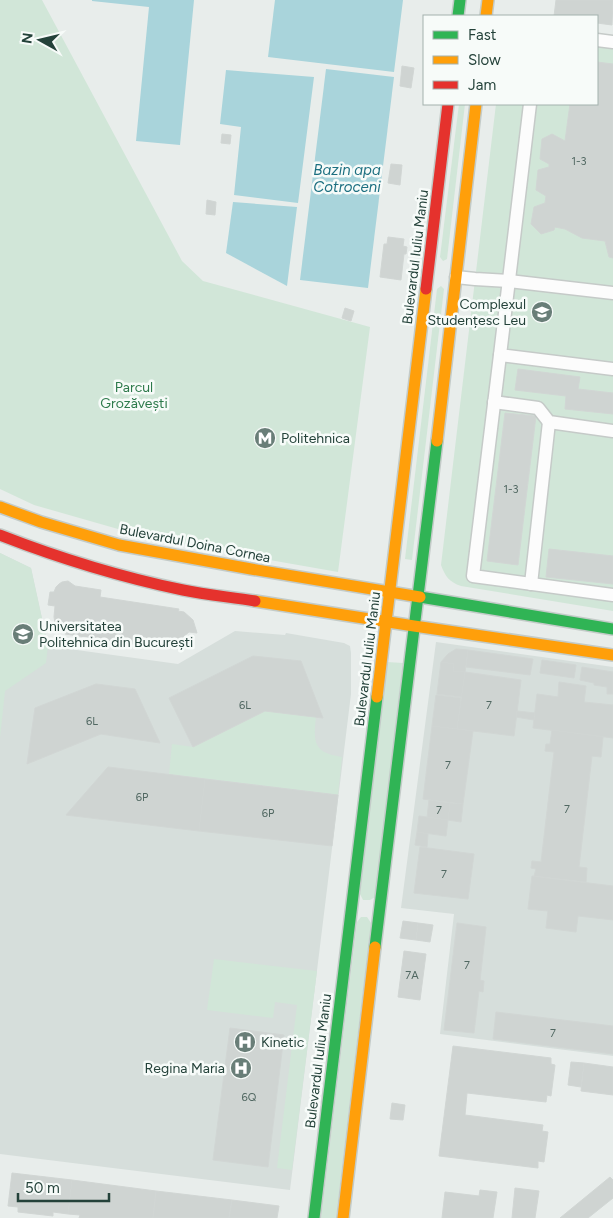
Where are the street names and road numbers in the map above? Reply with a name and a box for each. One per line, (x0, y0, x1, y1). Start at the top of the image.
street label: Bulevardul Iuliu Maniu (399, 189, 432, 325)
street label: Bulevardul Doina Cornea (118, 521, 272, 566)
street label: Bulevardul Iuliu Maniu (351, 591, 384, 727)
street label: Bulevardul Iuliu Maniu (302, 993, 335, 1129)

